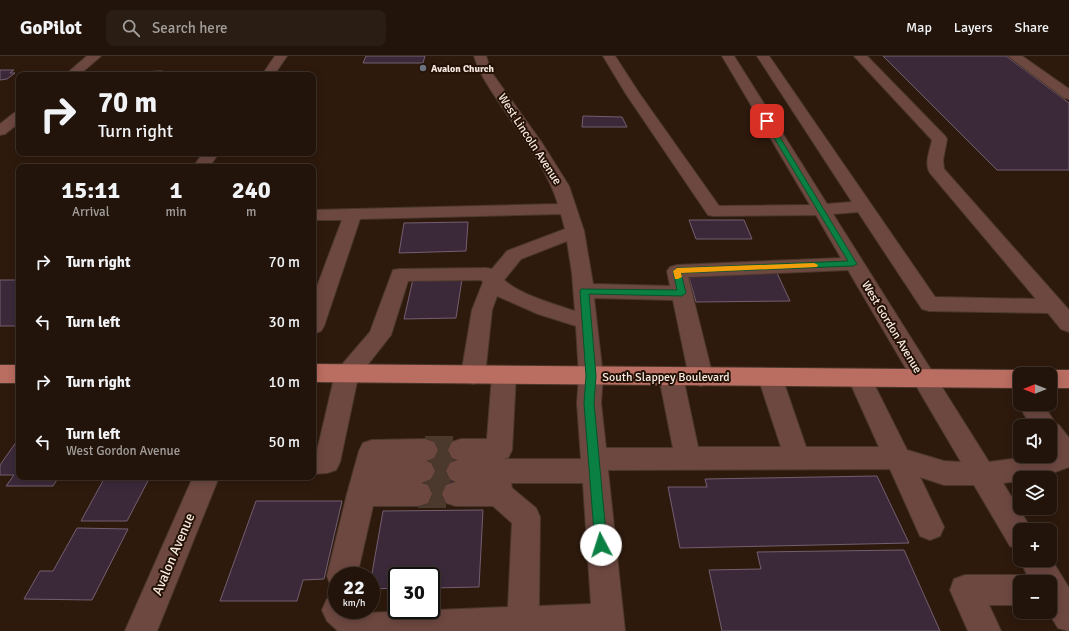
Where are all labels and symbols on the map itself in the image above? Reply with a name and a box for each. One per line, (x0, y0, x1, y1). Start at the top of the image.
marker: Avalon Church (418, 63, 428, 73)
place label: Avalon Church (431, 63, 495, 75)
street label: West Lincoln Avenue (494, 91, 565, 188)
pin (750, 104, 784, 138)
street label: West Gordon Avenue (858, 278, 925, 376)
north arrow (1013, 367, 1057, 411)
street label: South Slappey Boulevard (602, 370, 730, 385)
street label: Avalon Avenue (149, 511, 198, 598)
position arrow (580, 524, 622, 566)
speed limit sign: 30 (388, 567, 440, 619)

